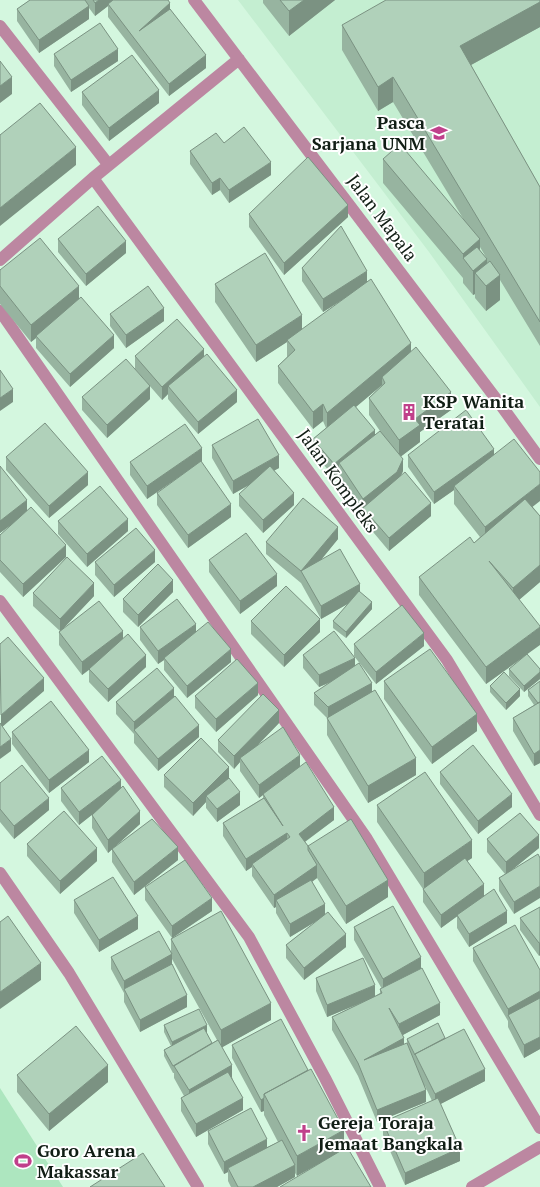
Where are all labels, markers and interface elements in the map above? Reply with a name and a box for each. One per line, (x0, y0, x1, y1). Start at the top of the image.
place label: Pasca Sarjana UNM (312, 110, 425, 155)
school or university icon: Pasca Sarjana UNM (429, 123, 449, 143)
street label: Jalan Mapala (342, 169, 423, 266)
place label: KSP Wanita Teratai (423, 389, 524, 434)
building icon: KSP Wanita Teratai (399, 402, 419, 422)
street label: Jalan Kompleks (293, 424, 385, 537)
place label: Gereja Toraja Jemaat Bangkala (318, 1110, 463, 1155)
church icon: Gereja Toraja Jemaat Bangkala (294, 1123, 314, 1143)
place label: Goro Arena Makassar (37, 1138, 136, 1183)
sports icon: Goro Arena Makassar (13, 1151, 33, 1171)

